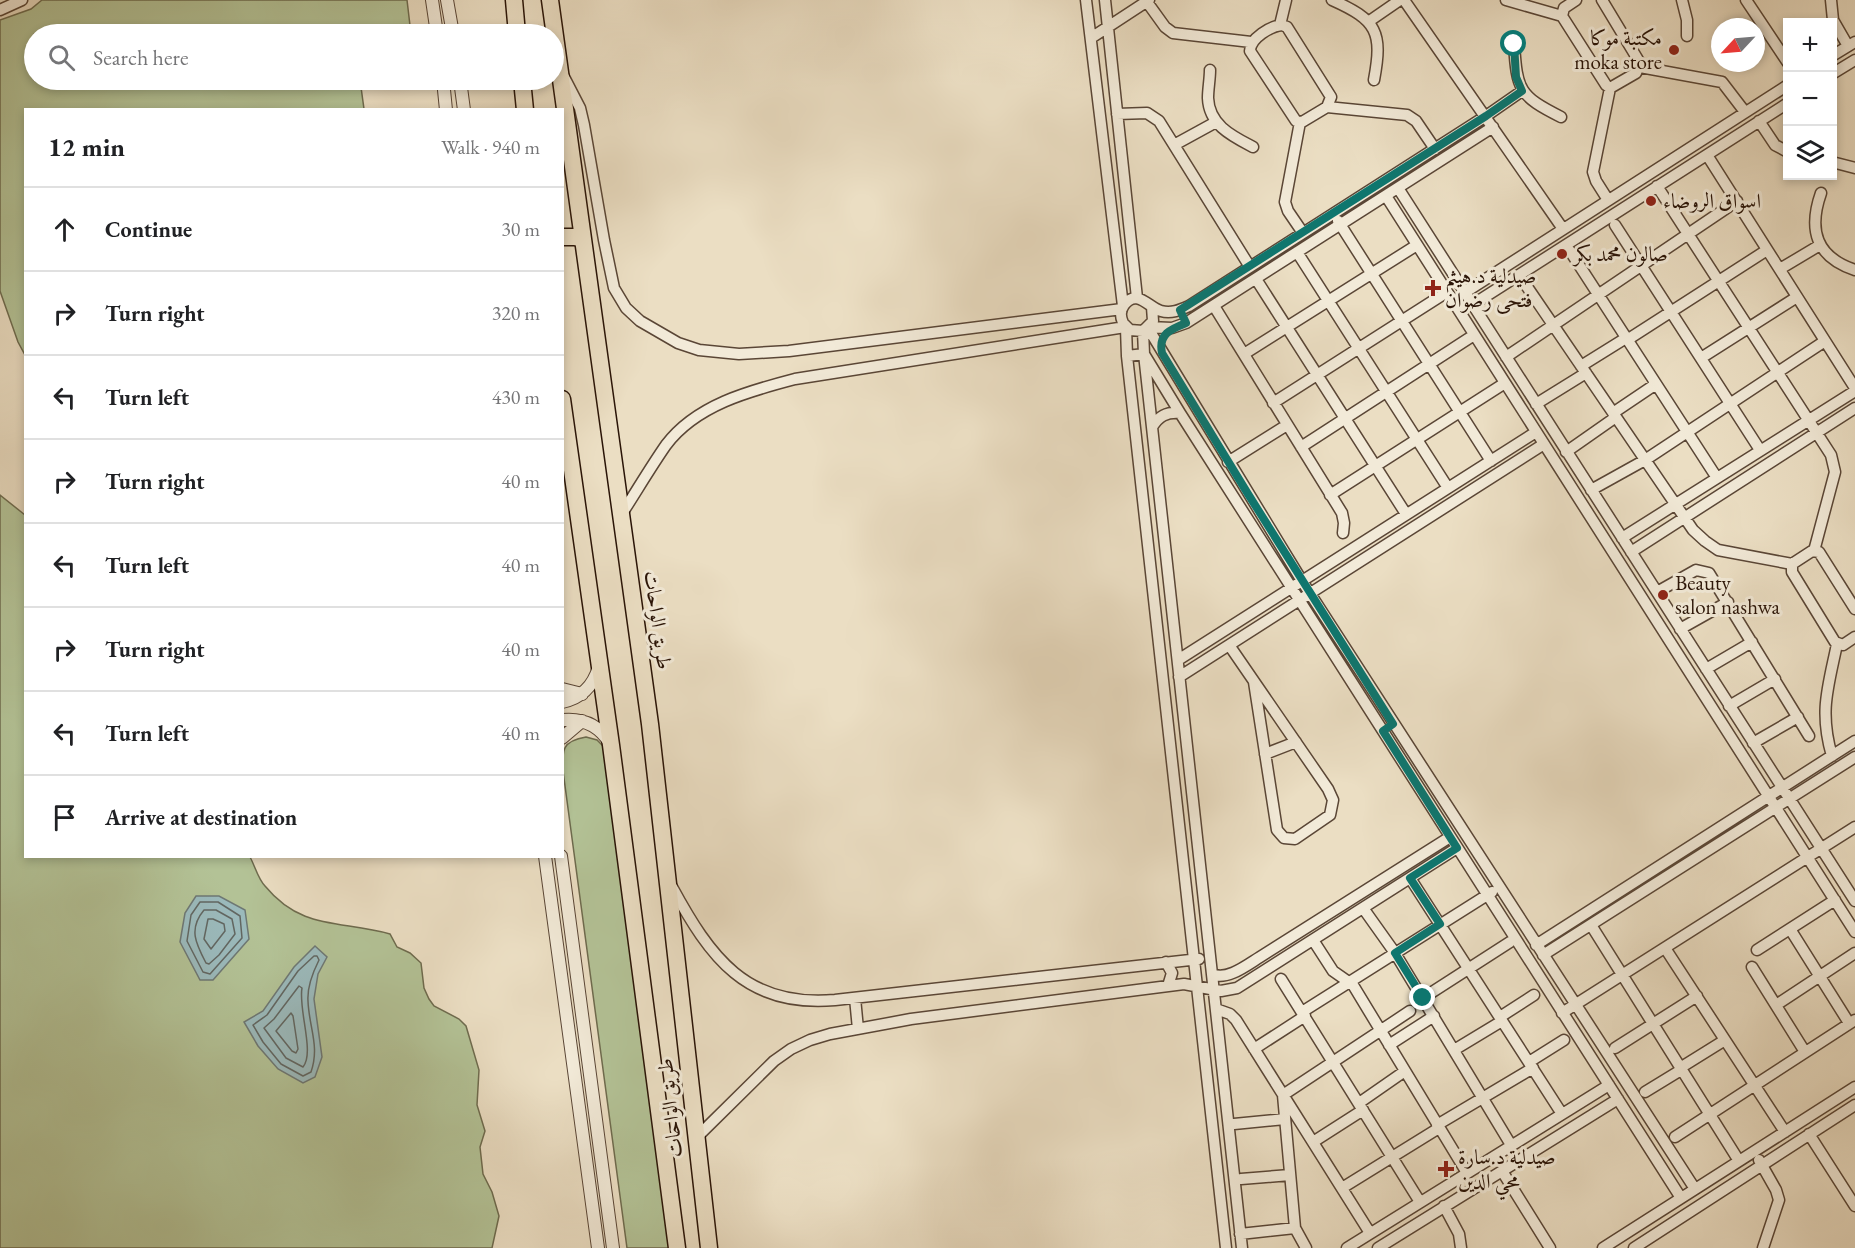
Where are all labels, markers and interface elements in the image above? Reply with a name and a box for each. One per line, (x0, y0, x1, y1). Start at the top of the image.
north arrow (1711, 18, 1765, 72)
map controls (1783, 18, 1837, 180)
button: + (1783, 18, 1837, 72)
search box (24, 24, 564, 90)
place label: مكتبة موكا moka store (1574, 24, 1662, 75)
route start (1500, 30, 1526, 56)
icon: search (45, 41, 78, 74)
text: Search here (93, 43, 188, 72)
marker: مكتبة موكا moka store (1667, 43, 1681, 57)
button: − (1783, 72, 1837, 126)
button: layers (1783, 126, 1837, 180)
text: 12 min (48, 130, 125, 164)
text: Walk · 940 m (441, 134, 540, 160)
place label: اسواق الروضاء (1663, 187, 1761, 214)
marker: اسواق الروضاء (1644, 194, 1658, 208)
icon: ahead (48, 213, 81, 246)
text: Continue (105, 215, 192, 244)
text: 30 m (501, 216, 540, 242)
place label: صالون محمد بكر (1572, 240, 1668, 267)
marker: صالون محمد بكر (1555, 247, 1569, 261)
place label: صيدلية د.هيثم فتحى رضوان (1445, 262, 1536, 314)
marker: صيدلية د.هيثم فتحى رضوان (1426, 281, 1440, 295)
icon: right (48, 297, 81, 330)
text: Turn right (105, 299, 204, 328)
text: 320 m (492, 300, 540, 326)
icon: left (48, 381, 81, 414)
text: Turn left (105, 383, 189, 412)
text: 430 m (492, 384, 540, 410)
icon: right (48, 465, 81, 498)
text: Turn right (105, 467, 204, 496)
text: 40 m (501, 468, 540, 494)
icon: left (48, 549, 81, 582)
text: Turn left (105, 551, 189, 580)
text: 40 m (501, 552, 540, 578)
street label: طريق الواحات (638, 569, 679, 671)
place label: Beauty salon nashwa (1675, 569, 1780, 620)
marker: Beauty salon nashwa (1656, 588, 1670, 602)
icon: right (48, 633, 81, 666)
text: Turn right (105, 635, 204, 664)
text: 40 m (501, 636, 540, 662)
icon: left (48, 717, 81, 750)
text: Turn left (105, 719, 189, 748)
text: 40 m (501, 720, 540, 746)
icon: arrive (48, 801, 81, 834)
text: Arrive at destination (105, 803, 297, 832)
route end (1409, 984, 1435, 1010)
street label: طريق الواحات (651, 1057, 688, 1159)
place label: صيدلية د.سارة محي الدين (1458, 1143, 1556, 1201)
marker: صيدلية د.سارة محي الدين (1439, 1162, 1453, 1176)

